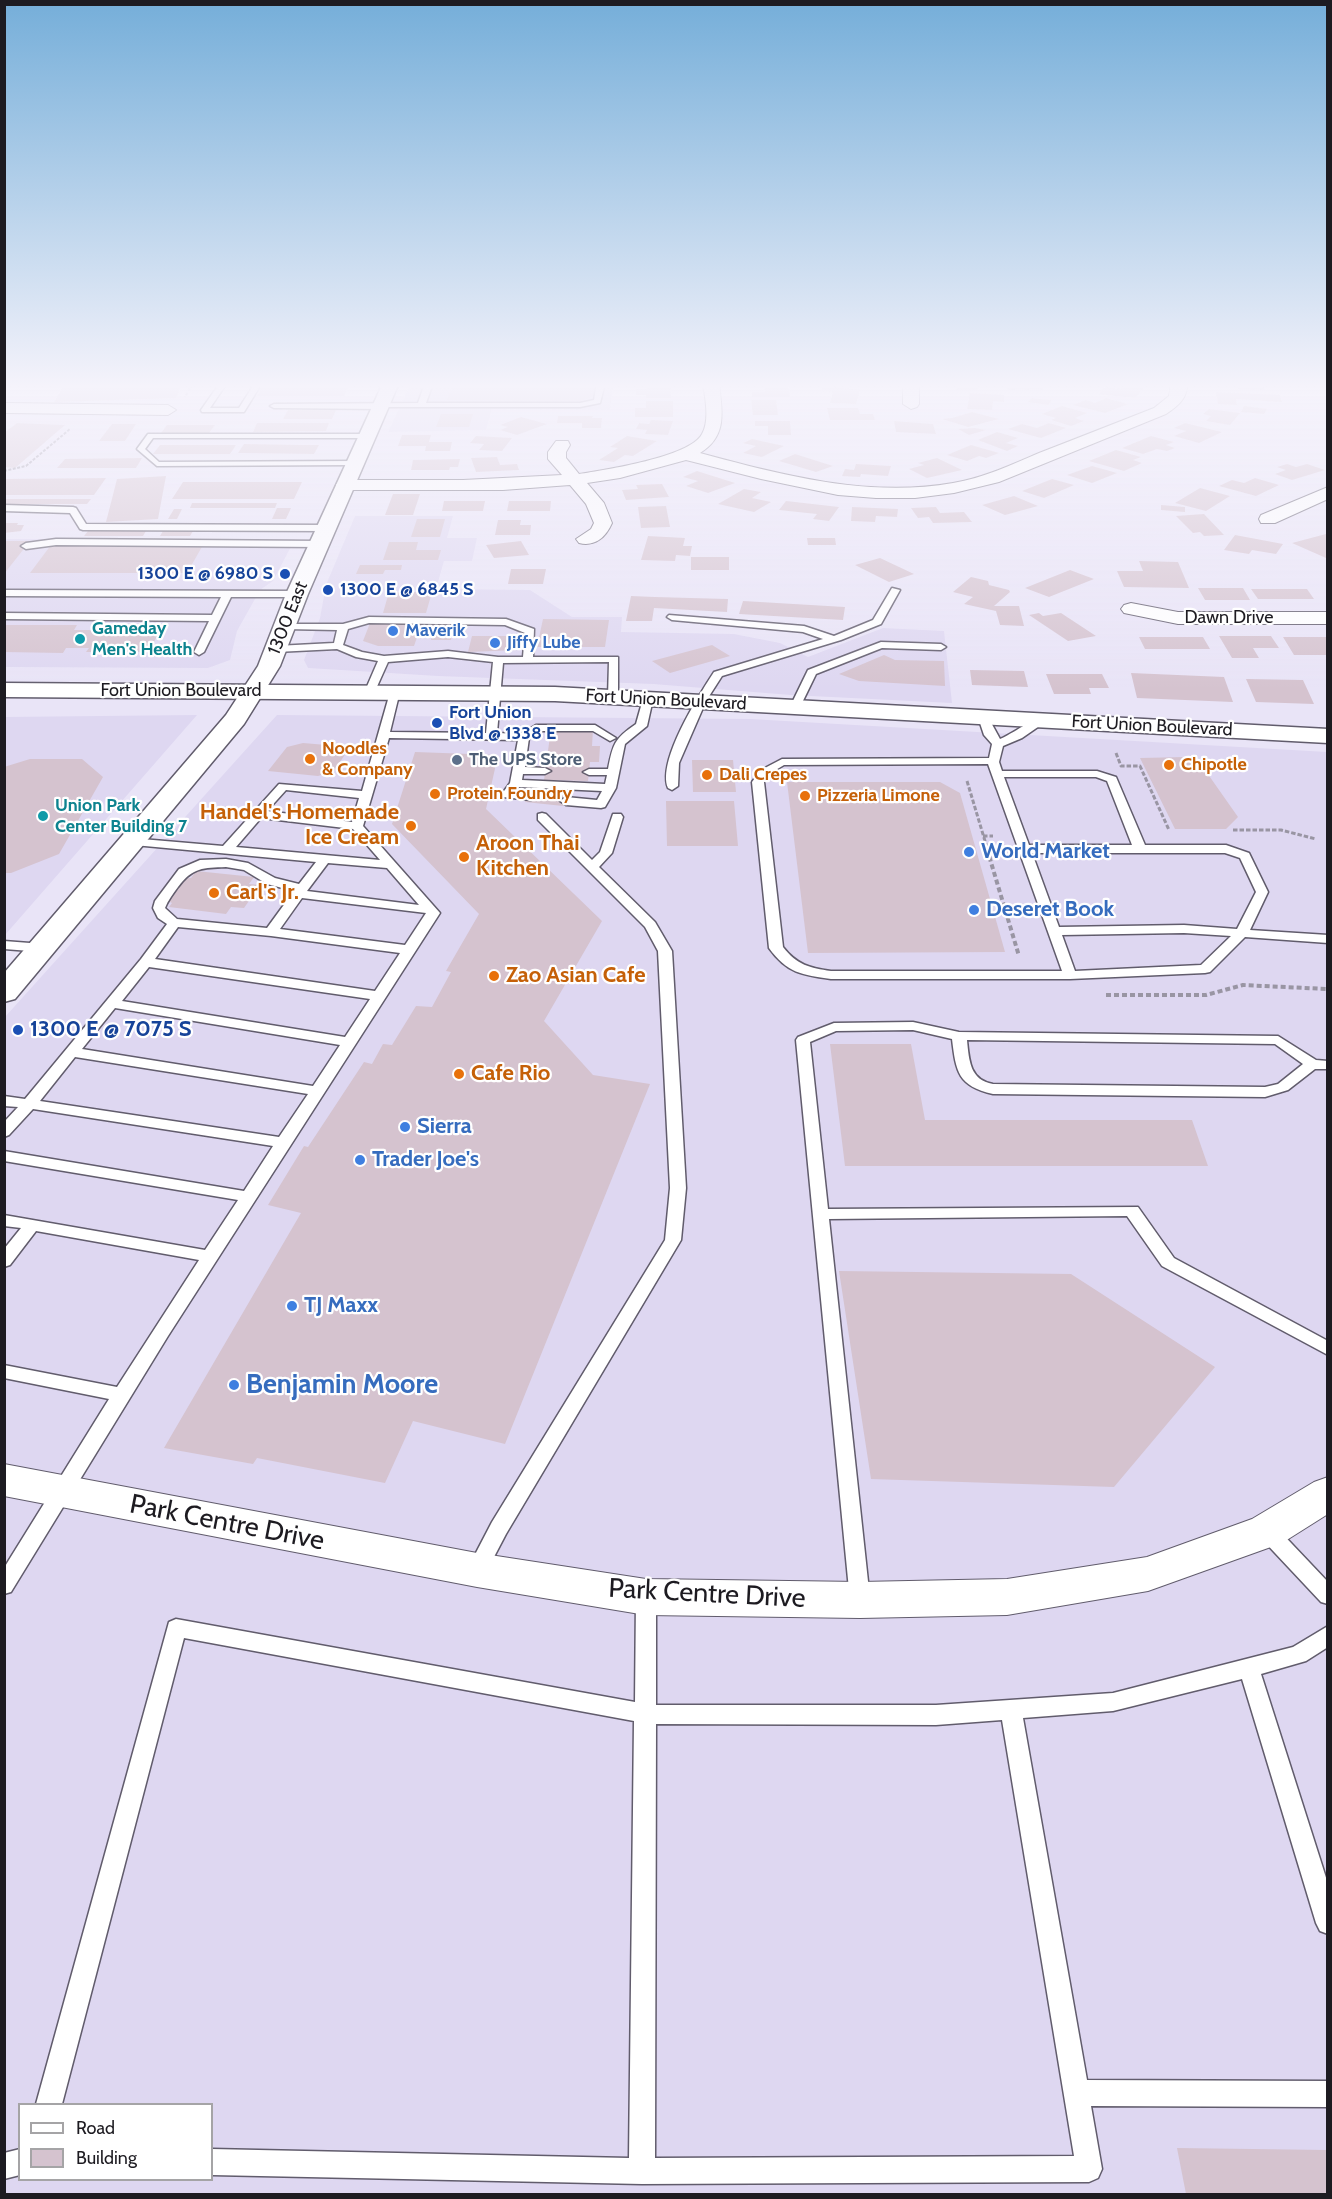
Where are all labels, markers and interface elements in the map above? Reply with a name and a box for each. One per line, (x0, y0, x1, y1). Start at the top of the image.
place label: 1300 E @ 6980 S (138, 563, 273, 585)
marker: 1300 E @ 6980 S (278, 567, 292, 581)
street label: 1300 East (264, 578, 312, 658)
place label: 1300 E @ 6845 S (340, 579, 473, 601)
marker: 1300 E @ 6845 S (321, 583, 335, 597)
street label: Dawn Drive (1185, 607, 1273, 629)
place label: Gameday Men's Health (92, 618, 192, 660)
place label: Maverik (405, 620, 466, 642)
marker: Maverik (386, 624, 400, 638)
marker: Gameday Men's Health (73, 632, 87, 646)
place label: Jiffy Lube (507, 632, 581, 654)
marker: Jiffy Lube (488, 636, 502, 650)
street label: Fort Union Boulevard (100, 680, 262, 702)
street label: Fort Union Boulevard (585, 685, 747, 715)
place label: Fort Union Blvd @ 1338 E (449, 702, 556, 744)
street label: Fort Union Boulevard (1071, 711, 1233, 741)
marker: Fort Union Blvd @ 1338 E (430, 716, 444, 730)
place label: Noodles & Company (322, 738, 413, 780)
place label: The UPS Store (469, 749, 582, 771)
marker: Noodles & Company (303, 752, 317, 766)
marker: The UPS Store (450, 753, 464, 767)
place label: Chipotle (1181, 754, 1247, 776)
marker: Chipotle (1162, 758, 1176, 772)
place label: Dali Crepes (719, 764, 807, 786)
marker: Dali Crepes (700, 768, 714, 782)
place label: Protein Foundry (447, 783, 572, 805)
place label: Pizzeria Limone (817, 785, 940, 807)
marker: Protein Foundry (428, 787, 442, 801)
marker: Pizzeria Limone (798, 789, 812, 803)
place label: Union Park Center Building 7 (55, 795, 187, 838)
place label: Handel's Homemade Ice Cream (200, 800, 399, 852)
marker: Union Park Center Building 7 (36, 809, 50, 823)
marker: Handel's Homemade Ice Cream (404, 819, 418, 833)
place label: Aroon Thai Kitchen (476, 831, 579, 882)
place label: World Market (981, 839, 1110, 865)
marker: World Market (962, 845, 976, 859)
marker: Aroon Thai Kitchen (457, 850, 471, 864)
place label: Carl's Jr. (226, 880, 299, 906)
marker: Carl's Jr. (207, 886, 221, 900)
place label: Deseret Book (986, 897, 1114, 923)
marker: Deseret Book (967, 903, 981, 917)
place label: Zao Asian Cafe (506, 963, 646, 989)
marker: Zao Asian Cafe (487, 969, 501, 983)
place label: 1300 E @ 7075 S (30, 1017, 192, 1043)
marker: 1300 E @ 7075 S (11, 1023, 25, 1037)
place label: Cafe Rio (471, 1061, 550, 1087)
marker: Cafe Rio (452, 1067, 466, 1081)
place label: Sierra (417, 1114, 472, 1140)
marker: Sierra (398, 1120, 412, 1134)
place label: Trader Joe's (372, 1147, 479, 1173)
marker: Trader Joe's (353, 1153, 367, 1167)
place label: TJ Maxx (304, 1293, 378, 1319)
marker: TJ Maxx (285, 1299, 299, 1313)
place label: Benjamin Moore (246, 1369, 438, 1401)
marker: Benjamin Moore (227, 1378, 241, 1392)
street label: Park Centre Drive (127, 1488, 327, 1558)
street label: Park Centre Drive (608, 1573, 806, 1615)
legend (18, 2103, 213, 2181)
text: Road (76, 2117, 115, 2139)
text: Building (76, 2147, 137, 2169)

